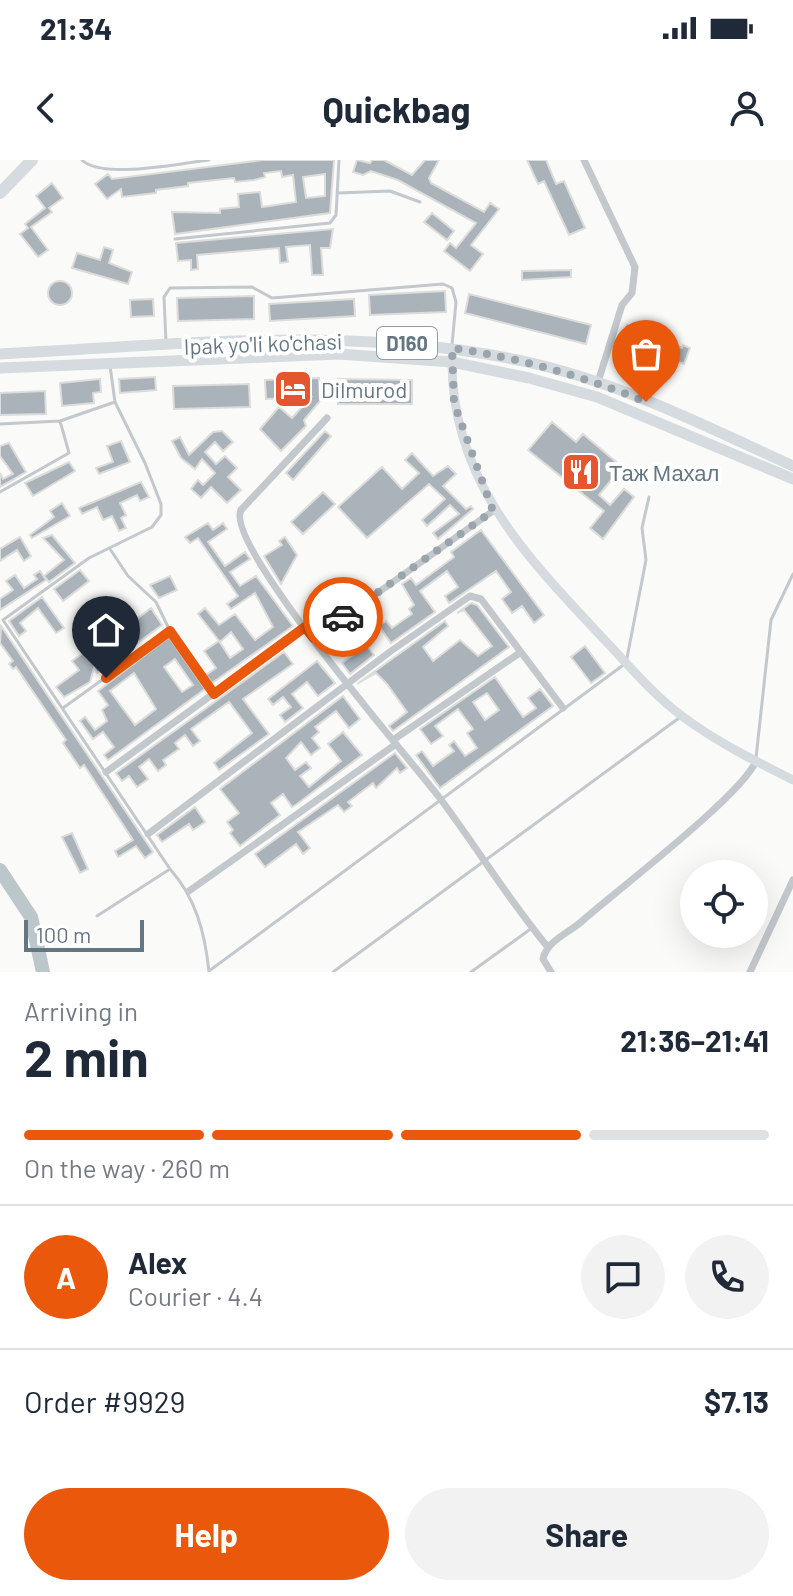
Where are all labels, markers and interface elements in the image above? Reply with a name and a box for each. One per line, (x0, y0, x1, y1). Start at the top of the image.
text: 21:34 (40, 10, 113, 46)
icon: back (24, 86, 68, 130)
icon: person (725, 86, 769, 130)
text: Quickbag (322, 87, 471, 130)
pin (612, 320, 680, 402)
street label: Ipak yo'li ko'chasi (183, 327, 343, 359)
road number: D160 (377, 327, 437, 359)
icon: bag (624, 332, 668, 376)
hotel icon: Dilmurod (272, 368, 314, 410)
place label: Dilmurod (321, 376, 407, 402)
restaurant icon: Таж Махал (560, 451, 602, 493)
place label: Таж Махал (609, 459, 719, 485)
courier (303, 577, 383, 657)
icon: car (321, 595, 365, 639)
pin (72, 596, 140, 678)
icon: home (84, 608, 128, 652)
map controls (680, 860, 768, 948)
button: locate (680, 860, 768, 948)
scale bar (24, 916, 144, 952)
text: 100 m (36, 921, 91, 947)
text: Arriving in (24, 995, 138, 1026)
text: 21:36–21:41 (620, 1022, 769, 1058)
text: 2 min (24, 1025, 149, 1087)
text: On the way · 260 m (24, 1152, 230, 1183)
button: chat (581, 1235, 665, 1319)
button: phone (685, 1235, 769, 1319)
text: Alex (128, 1244, 187, 1280)
text: A (56, 1259, 76, 1295)
text: Courier · 4.4 (128, 1280, 263, 1311)
text: Order #9929 (24, 1383, 185, 1419)
text: $7.13 (704, 1383, 769, 1419)
button: Help (24, 1488, 389, 1580)
button: Share (405, 1488, 769, 1580)

